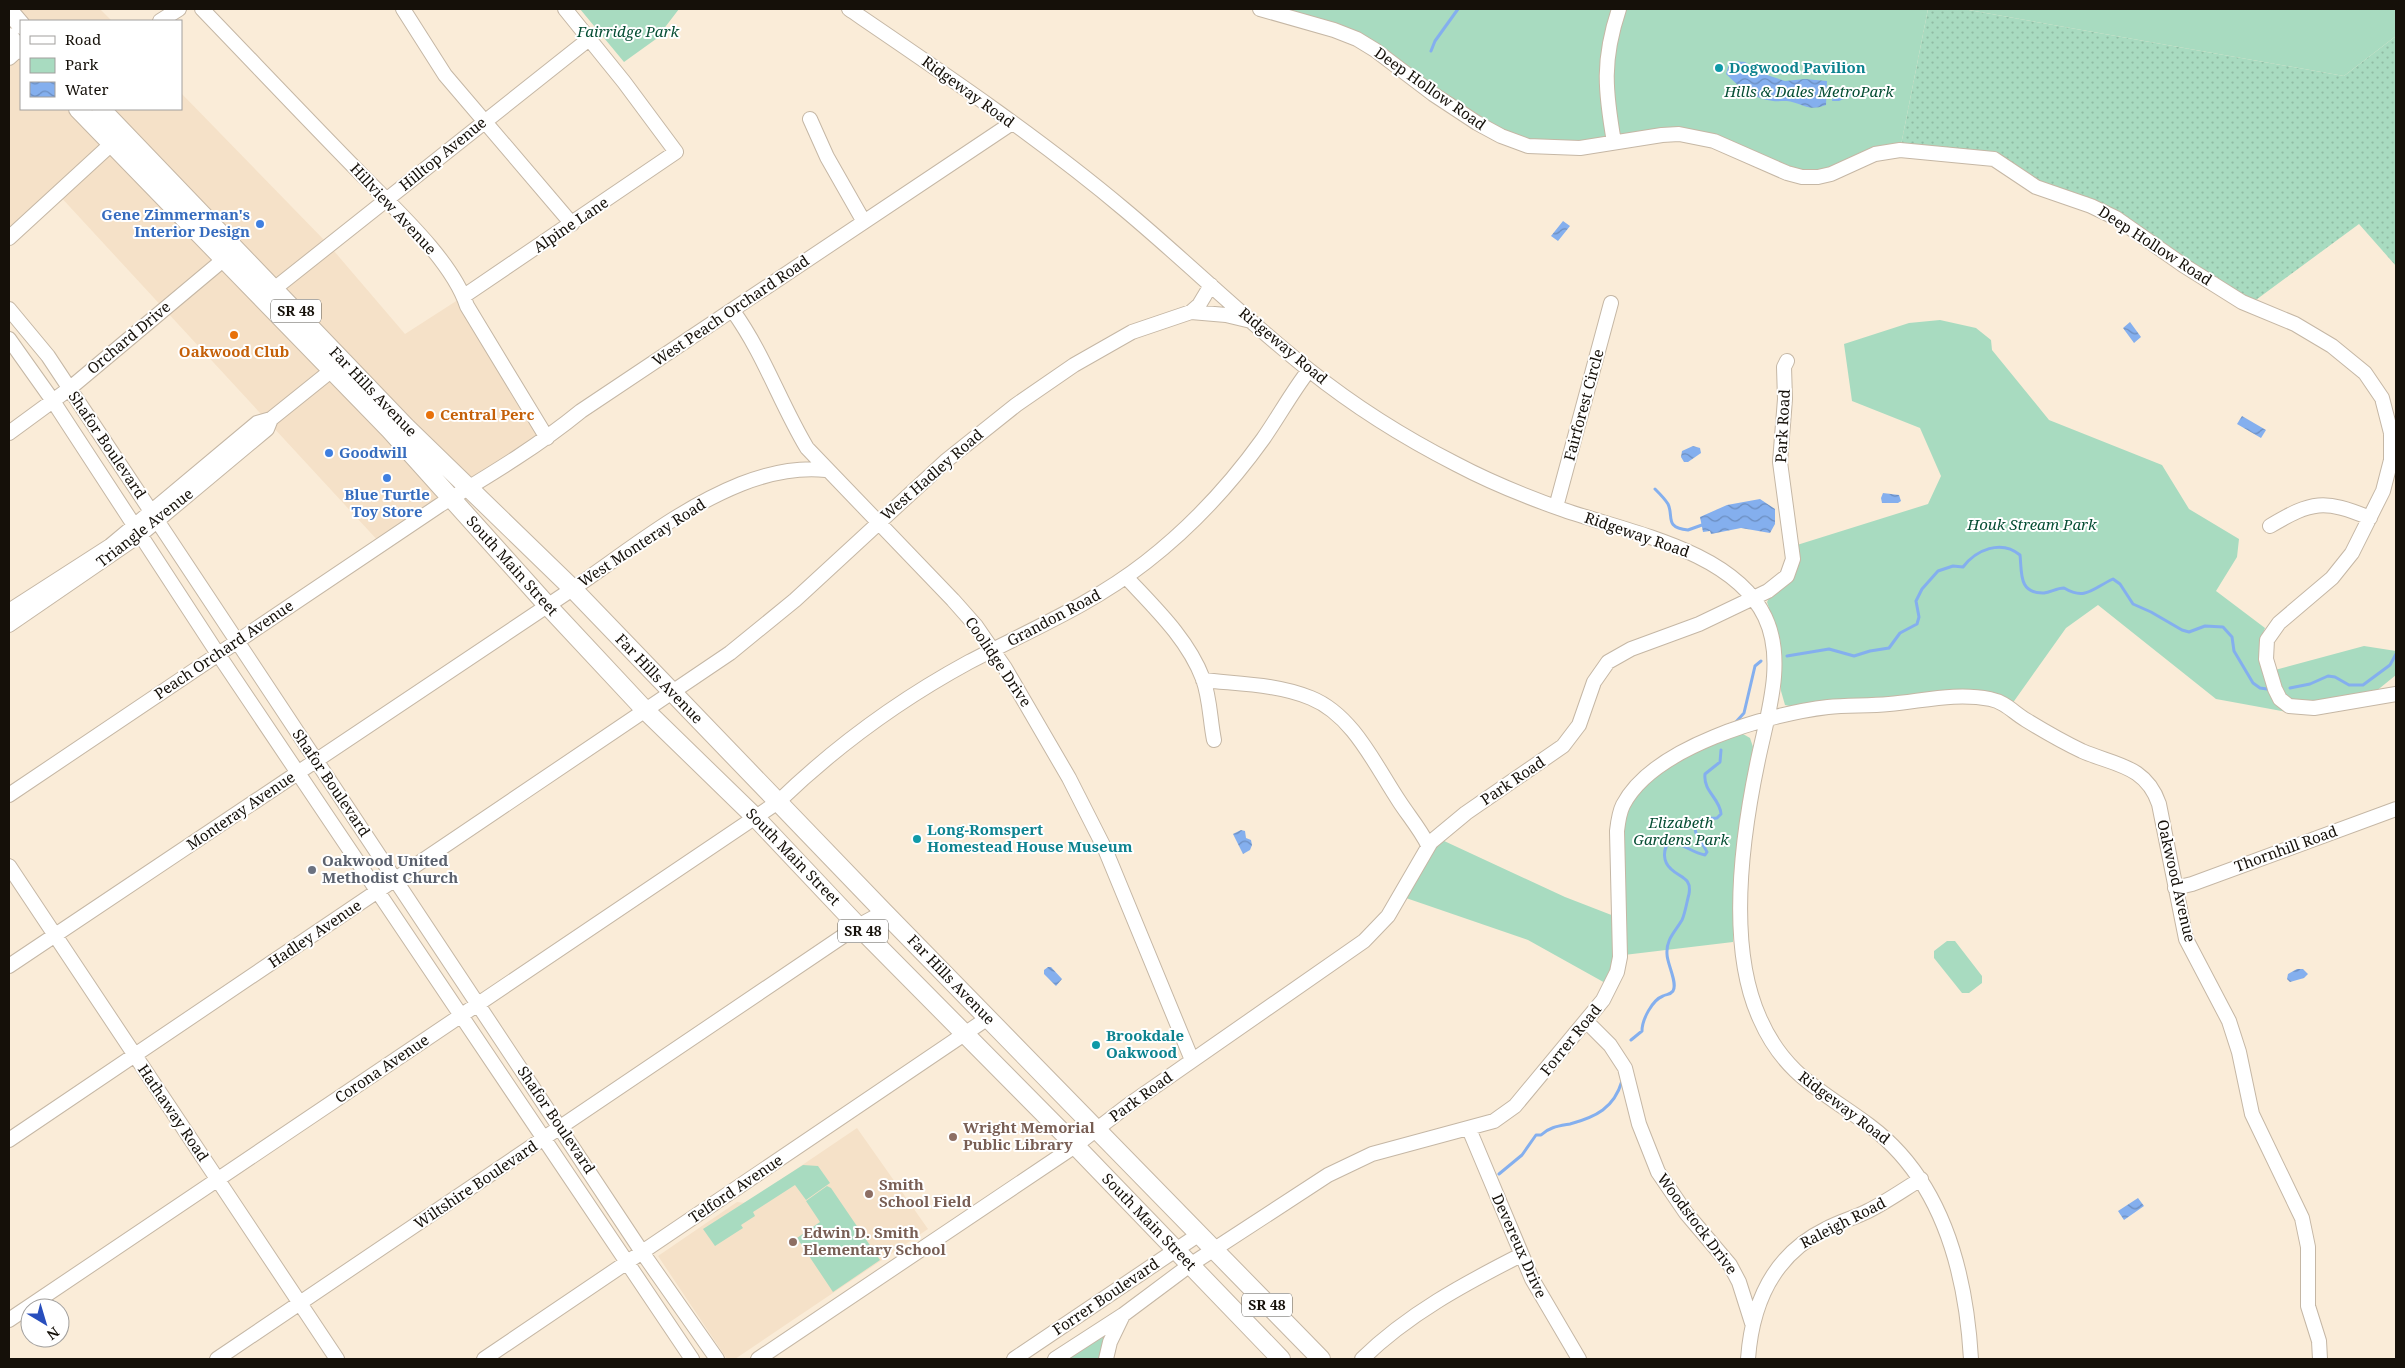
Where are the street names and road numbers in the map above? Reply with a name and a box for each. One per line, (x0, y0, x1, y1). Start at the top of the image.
street label: Deep Hollow Road (1371, 42, 1490, 134)
street label: Ridgeway Road (918, 51, 1019, 131)
street label: Hilltop Avenue (395, 112, 490, 195)
street label: Hillview Avenue (346, 158, 441, 258)
street label: Alpine Lane (529, 192, 612, 257)
street label: Deep Hollow Road (2095, 201, 2216, 289)
street label: West Peach Orchard Road (648, 250, 813, 370)
street label: Orchard Drive (82, 296, 174, 378)
road number: SR 48 (271, 300, 321, 322)
street label: Ridgeway Road (1235, 302, 1332, 388)
street label: Far Hills Avenue (326, 342, 422, 441)
street label: Fairforest Circle (1559, 347, 1608, 463)
street label: Shafor Boulevard (64, 387, 151, 502)
street label: Park Road (1770, 389, 1794, 463)
street label: West Hadley Road (876, 424, 987, 524)
street label: Triangle Avenue (92, 483, 197, 571)
street label: West Monteray Road (574, 493, 709, 591)
street label: Ridgeway Road (1582, 507, 1692, 561)
street label: South Main Street (463, 511, 563, 620)
street label: Grandon Road (1003, 584, 1104, 650)
street label: Peach Orchard Avenue (150, 595, 297, 703)
street label: Coolidge Drive (961, 612, 1036, 710)
street label: Far Hills Avenue (612, 629, 708, 728)
street label: Shafor Boulevard (288, 725, 375, 840)
street label: Park Road (1476, 751, 1548, 809)
street label: Monteray Avenue (182, 766, 299, 854)
street label: South Main Street (742, 803, 845, 909)
street label: Oakwood Avenue (2153, 817, 2201, 944)
street label: Thornhill Road (2232, 820, 2340, 876)
street label: Hadley Avenue (264, 895, 365, 972)
road number: SR 48 (838, 919, 888, 942)
street label: Far Hills Avenue (904, 930, 1000, 1029)
street label: Forrer Road (1535, 1000, 1605, 1079)
street label: Corona Avenue (331, 1029, 432, 1107)
street label: Hathaway Road (134, 1060, 214, 1165)
street label: Shafor Boulevard (513, 1062, 600, 1177)
street label: Ridgeway Road (1795, 1066, 1894, 1148)
street label: Park Road (1105, 1067, 1176, 1126)
street label: Wiltshire Boulevard (410, 1135, 541, 1233)
street label: Telford Avenue (685, 1149, 786, 1227)
street label: South Main Street (1098, 1168, 1201, 1274)
street label: Woodstock Drive (1653, 1169, 1742, 1278)
street label: Devereux Drive (1488, 1190, 1552, 1301)
street label: Raleigh Road (1796, 1192, 1889, 1252)
street label: Forrer Boulevard (1048, 1253, 1162, 1339)
road number: SR 48 (1242, 1294, 1292, 1316)

